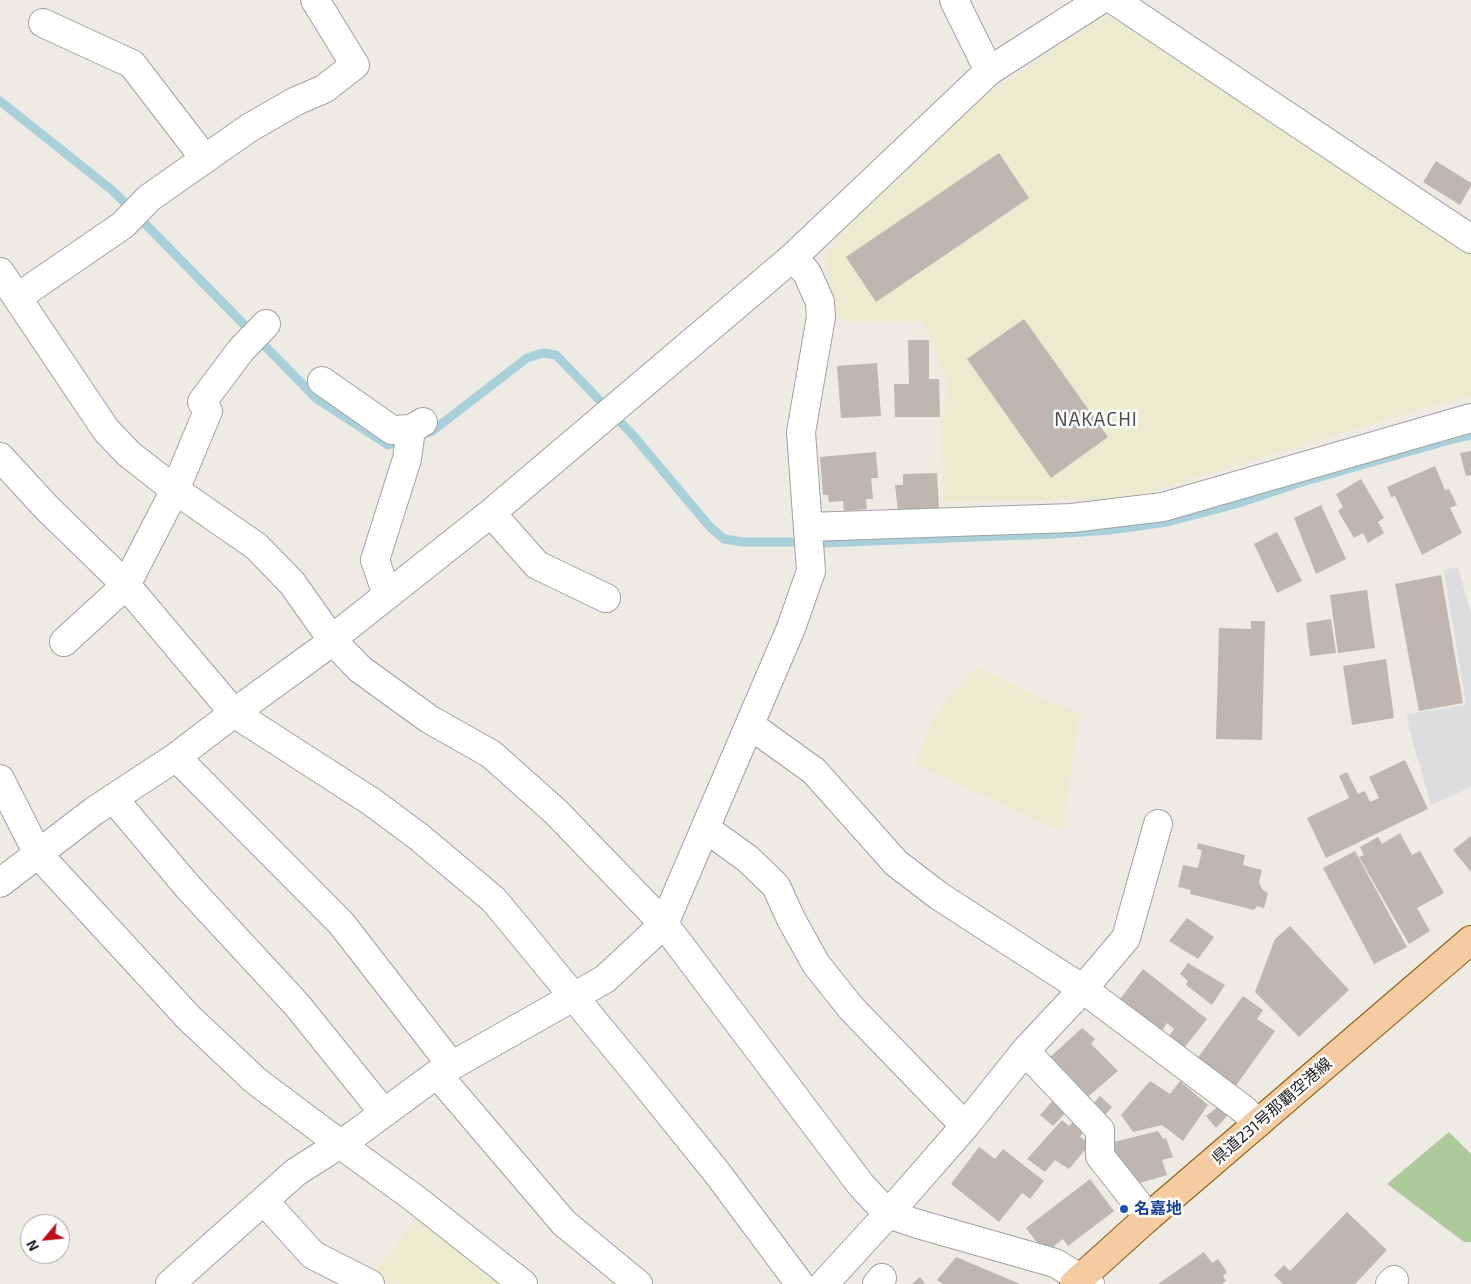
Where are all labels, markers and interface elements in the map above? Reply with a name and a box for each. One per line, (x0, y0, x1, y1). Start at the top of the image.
district label: NAKACHI (1053, 409, 1139, 431)
street label: 県道231号那覇空港線 (1208, 1054, 1336, 1168)
place label: 名嘉地 (1134, 1199, 1182, 1219)
marker: 名嘉地 (1118, 1203, 1130, 1215)
north arrow (20, 1214, 70, 1264)
text: N (22, 1237, 42, 1254)

